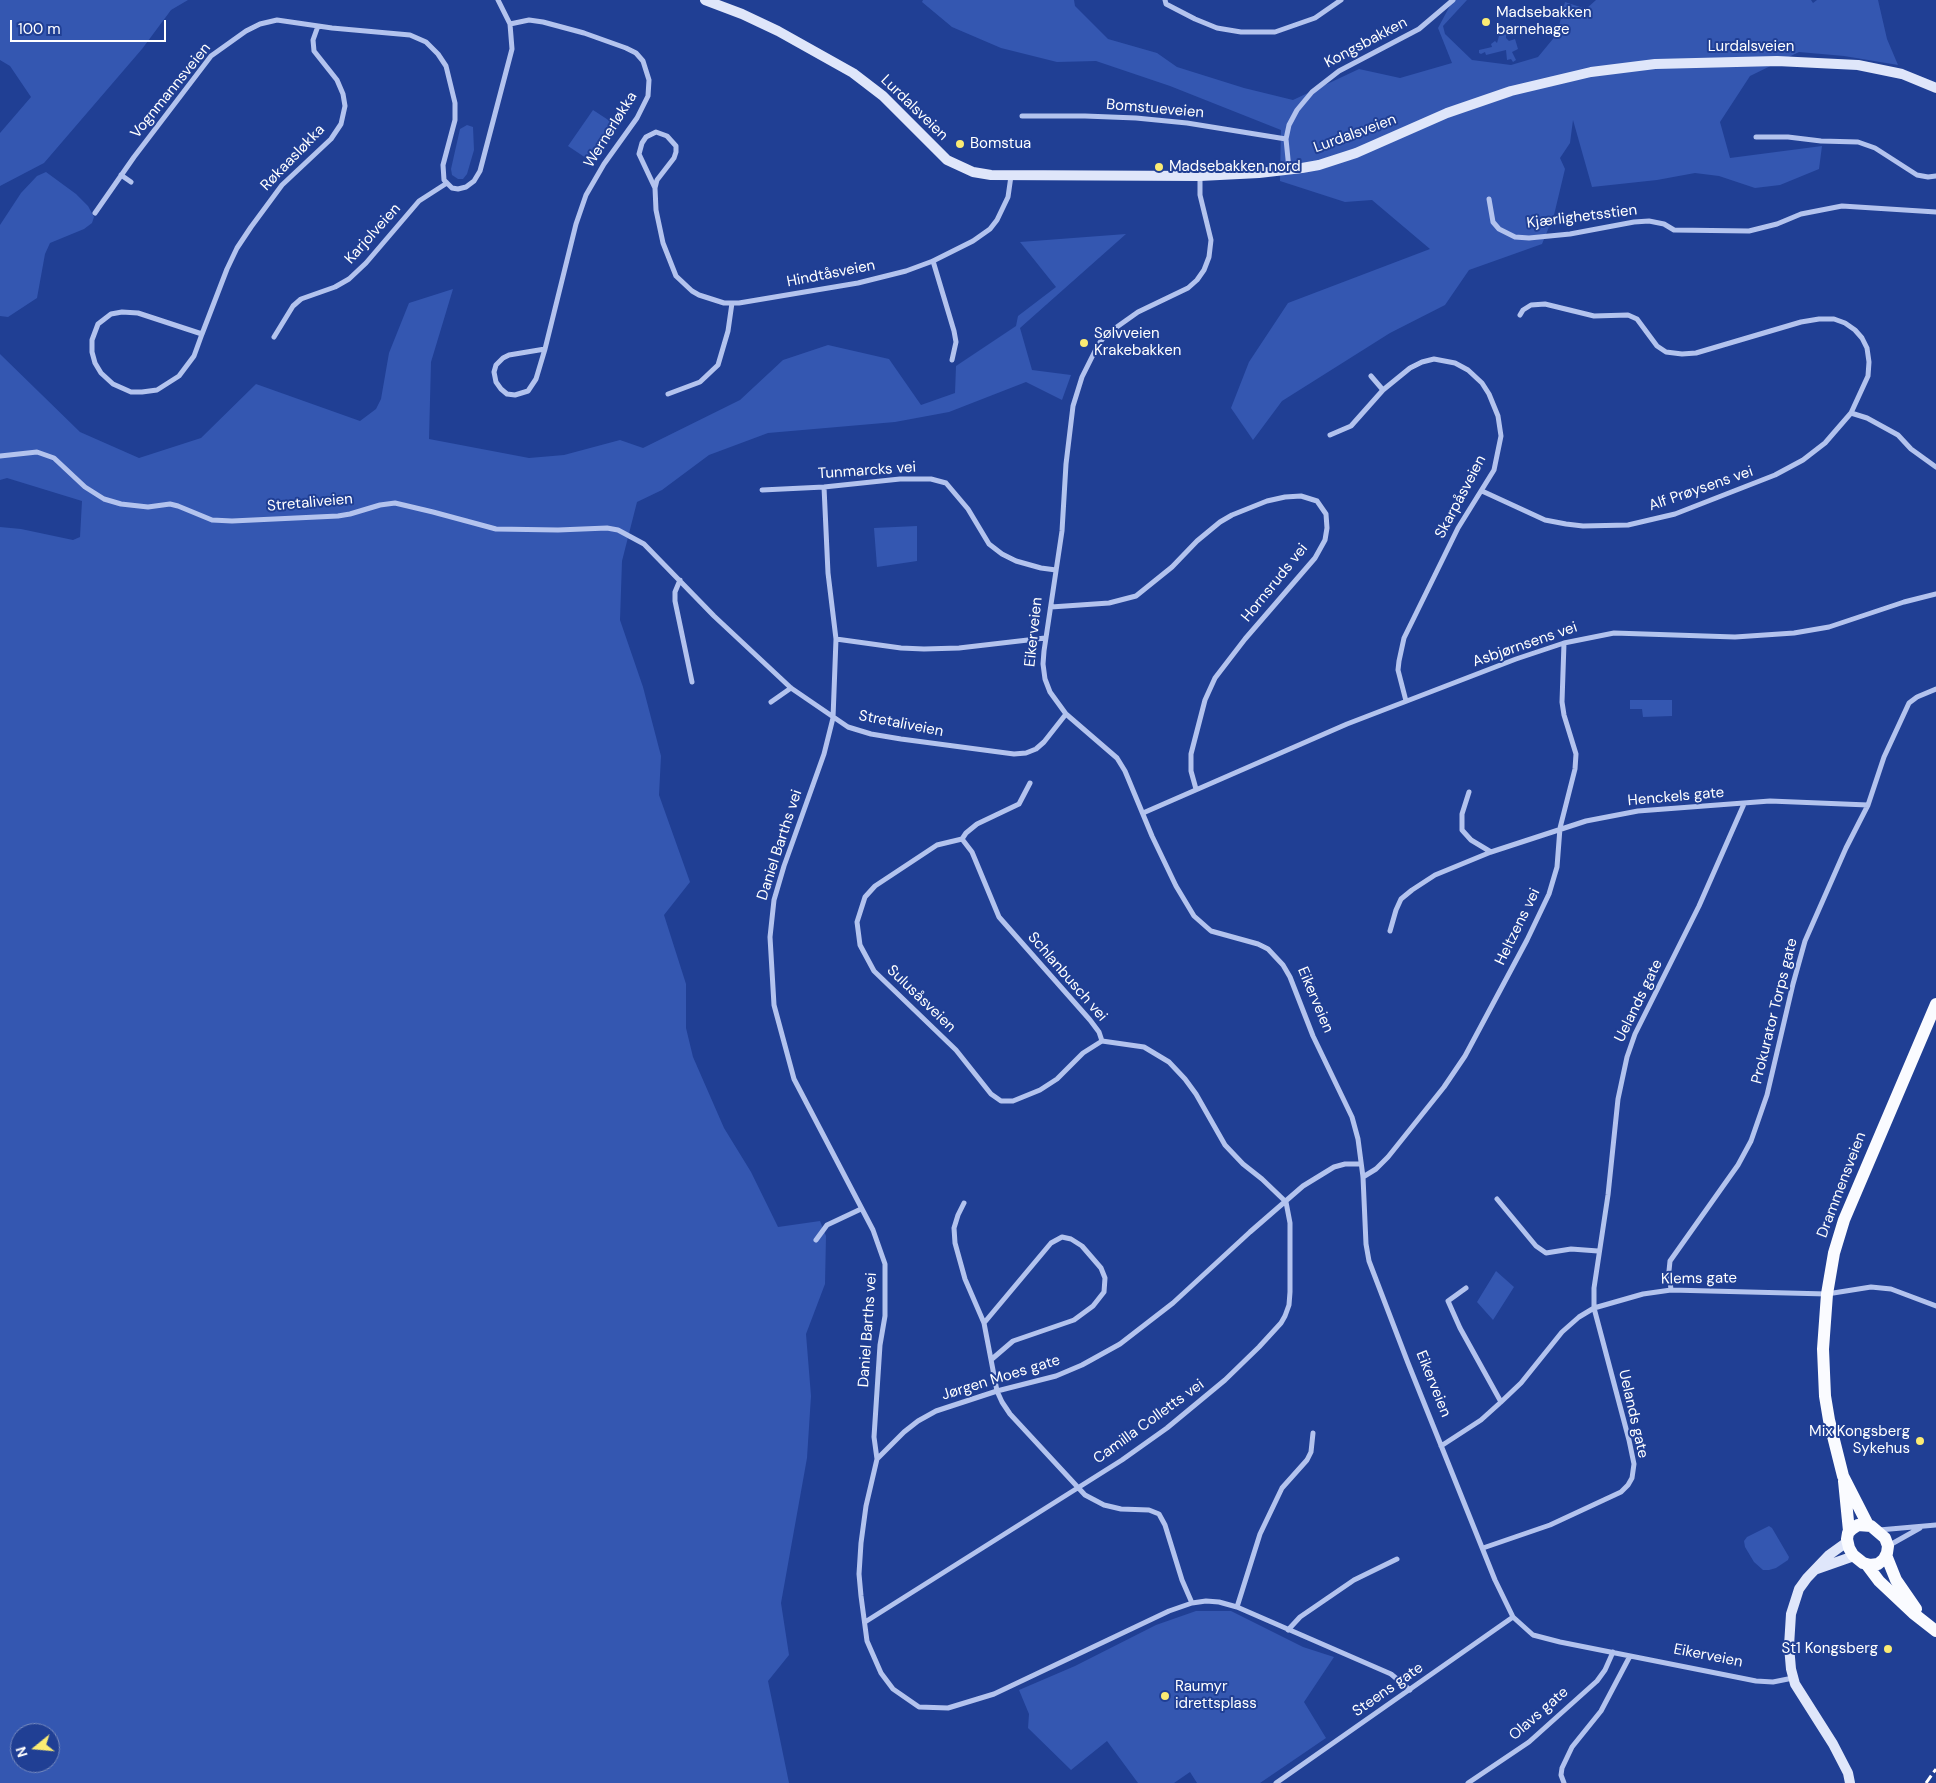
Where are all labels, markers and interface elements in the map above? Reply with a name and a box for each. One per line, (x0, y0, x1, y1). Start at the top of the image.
place label: Madsebakken barnehage (1496, 4, 1591, 39)
scale bar (12, 10, 169, 42)
street label: Kongsbakken (1322, 14, 1410, 72)
marker: Madsebakken barnehage (1480, 16, 1492, 28)
text: 100 m (18, 19, 61, 39)
street label: Lurdalsveien (1708, 38, 1794, 56)
street label: Vognmannsveien (127, 40, 215, 142)
street label: Lurdalsveien (877, 71, 951, 145)
street label: Wernerløkka (581, 89, 641, 171)
street label: Bomstueveien (1105, 96, 1205, 122)
street label: Lurdalsveien (1311, 111, 1399, 157)
street label: Røkaasløkka (257, 121, 329, 195)
place label: Bomstua (970, 135, 1031, 153)
marker: Bomstua (954, 138, 966, 150)
place label: Madsebakken nord (1169, 158, 1301, 176)
marker: Madsebakken nord (1153, 161, 1165, 173)
street label: Karjolveien (341, 200, 405, 268)
street label: Kjærlighetsstien (1526, 201, 1638, 233)
street label: Hindtåsveien (785, 257, 877, 291)
place label: Sølvveien Krakebakken (1094, 325, 1181, 360)
marker: Sølvveien Krakebakken (1078, 337, 1090, 349)
street label: Skarpåsveien (1432, 452, 1490, 542)
street label: Tunmarcks vei (817, 459, 917, 483)
street label: Alf Prøysens vei (1647, 463, 1755, 515)
street label: Stretaliveien (266, 490, 354, 516)
street label: Hornsruds vei (1238, 540, 1312, 626)
street label: Eikerveien (1021, 596, 1047, 668)
street label: Asbjørnsens vei (1470, 619, 1580, 671)
street label: Stretaliveien (857, 707, 945, 741)
street label: Henckels gate (1627, 784, 1725, 810)
street label: Daniel Barths vei (754, 788, 806, 902)
street label: Heltzens vei (1492, 886, 1544, 968)
street label: Schlanbusch vei (1023, 929, 1111, 1025)
street label: Prokurator Torps gate (1748, 936, 1802, 1086)
street label: Uelands gate (1611, 957, 1667, 1045)
street label: Sulusåsveien (883, 962, 959, 1036)
street label: Eikerveien (1293, 964, 1337, 1036)
street label: Drammensveien (1814, 1130, 1870, 1240)
street label: Klems gate (1661, 1269, 1737, 1289)
street label: Daniel Barths vei (855, 1272, 881, 1388)
street label: Eikerveien (1412, 1348, 1454, 1420)
street label: Jørgen Moes gate (940, 1351, 1062, 1405)
street label: Uelands gate (1614, 1368, 1652, 1460)
street label: Camilla Colletts vei (1090, 1376, 1208, 1468)
place label: Mix Kongsberg Sykehus (1809, 1423, 1910, 1458)
marker: Mix Kongsberg Sykehus (1914, 1435, 1926, 1447)
street label: Eikerveien (1672, 1640, 1744, 1672)
place label: St1 Kongsberg (1781, 1640, 1878, 1658)
marker: St1 Kongsberg (1882, 1643, 1894, 1655)
street label: Steens gate (1349, 1659, 1427, 1721)
place label: Raumyr idrettsplass (1175, 1678, 1257, 1713)
street label: Olavs gate (1506, 1683, 1572, 1745)
marker: Raumyr idrettsplass (1159, 1690, 1171, 1702)
north arrow (10, 1723, 60, 1773)
text: N (12, 1745, 32, 1760)

